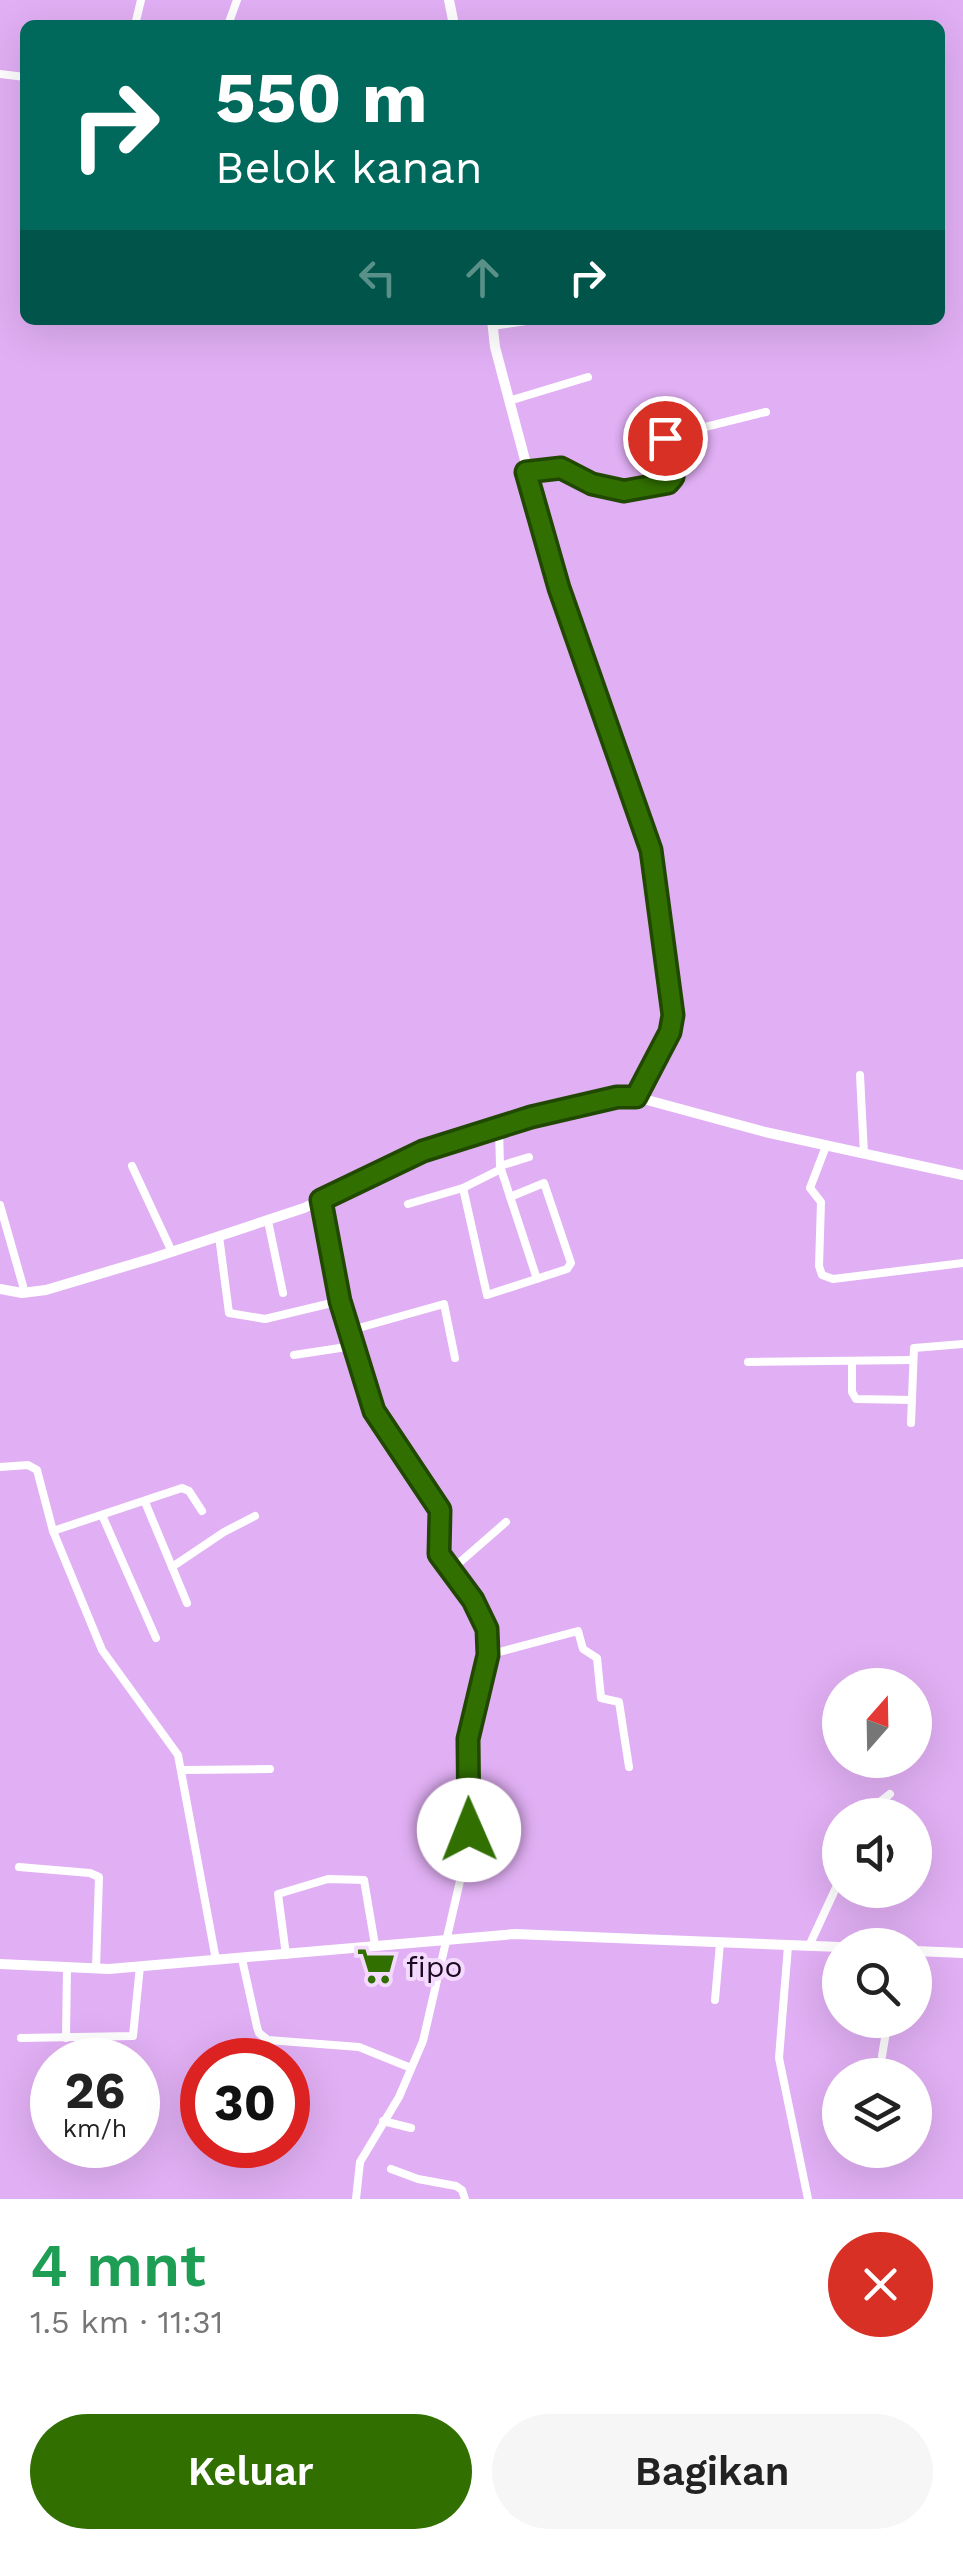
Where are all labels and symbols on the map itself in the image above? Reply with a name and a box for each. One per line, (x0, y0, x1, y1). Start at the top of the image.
pin (623, 396, 708, 481)
north arrow (822, 1668, 932, 1778)
position arrow (417, 1778, 521, 1882)
supermarket icon: fipo (355, 1945, 397, 1987)
place label: fipo (406, 1949, 463, 1984)
speed limit sign: 30 (180, 2038, 310, 2168)

